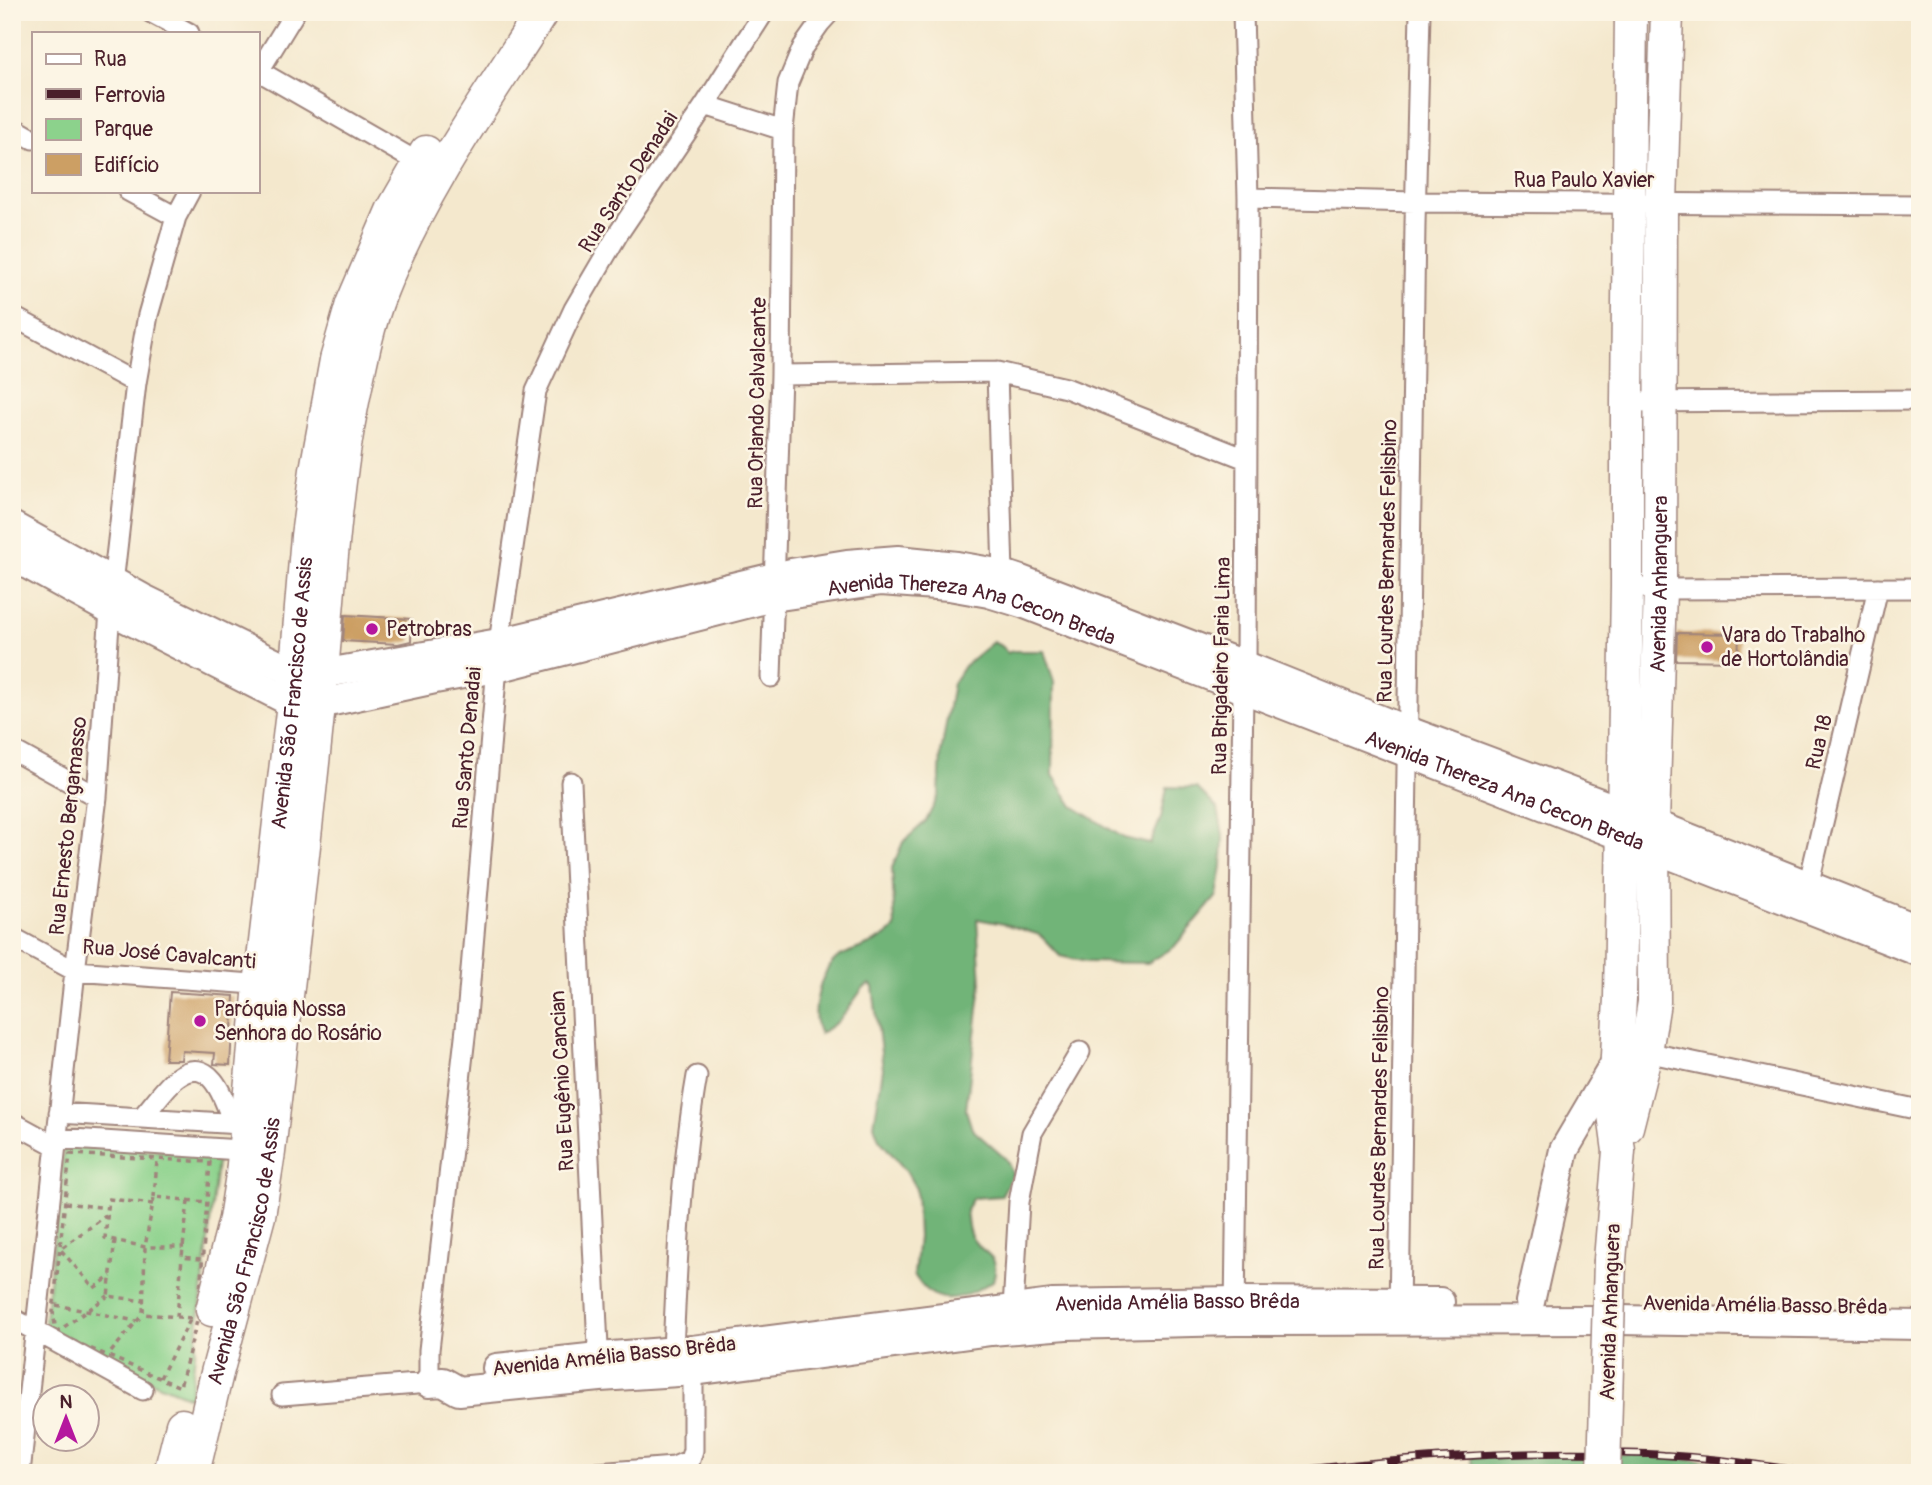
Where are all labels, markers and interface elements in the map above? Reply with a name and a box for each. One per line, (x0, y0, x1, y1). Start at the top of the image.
legend (32, 32, 259, 192)
text: Rua (94, 46, 127, 73)
text: Ferrovia (94, 82, 165, 109)
street label: Rua Santo Denadai (573, 106, 684, 258)
text: Parque (94, 116, 153, 143)
text: Edifício (94, 152, 159, 179)
street label: Rua Paulo Xavier (1513, 167, 1655, 194)
street label: Rua Orlando Calvalcante (742, 296, 773, 509)
street label: Rua Lourdes Bernardes Felisbino (1372, 419, 1403, 703)
street label: Avenida Anhanguera (1645, 495, 1674, 673)
street label: Avenida São Francisco de Assis (265, 555, 319, 831)
street label: Rua Brigadeiro Faria Lima (1206, 557, 1237, 775)
street label: Avenida Thereza Ana Cecon Breda (825, 568, 1119, 652)
place label: Petrobras (386, 616, 472, 643)
marker: Petrobras (364, 621, 380, 637)
place label: Vara do Trabalho de Hortolândia (1721, 622, 1865, 673)
marker: Vara do Trabalho de Hortolândia (1699, 639, 1715, 655)
street label: Rua Santo Denadai (447, 665, 488, 830)
street label: Rua 18 (1800, 712, 1839, 772)
street label: Rua Ernesto Bergamasso (44, 715, 93, 937)
street label: Avenida Thereza Ana Cecon Breda (1361, 724, 1648, 857)
street label: Rua José Cavalcanti (81, 933, 257, 976)
street label: Rua Lourdes Bernardes Felisbino (1364, 986, 1395, 1270)
street label: Rua Eugênio Cancian (544, 990, 581, 1172)
place label: Paróquia Nossa Senhora do Rosário (214, 996, 382, 1047)
marker: Paróquia Nossa Senhora do Rosário (192, 1013, 208, 1029)
street label: Avenida São Francisco de Assis (202, 1116, 287, 1388)
street label: Avenida Anhanguera (1594, 1223, 1627, 1401)
street label: Avenida Amélia Basso Brêda (1054, 1288, 1300, 1318)
street label: Avenida Amélia Basso Brêda (1642, 1290, 1888, 1321)
street label: Avenida Amélia Basso Brêda (491, 1330, 737, 1383)
north arrow (32, 1384, 102, 1454)
text: N (60, 1390, 73, 1414)

